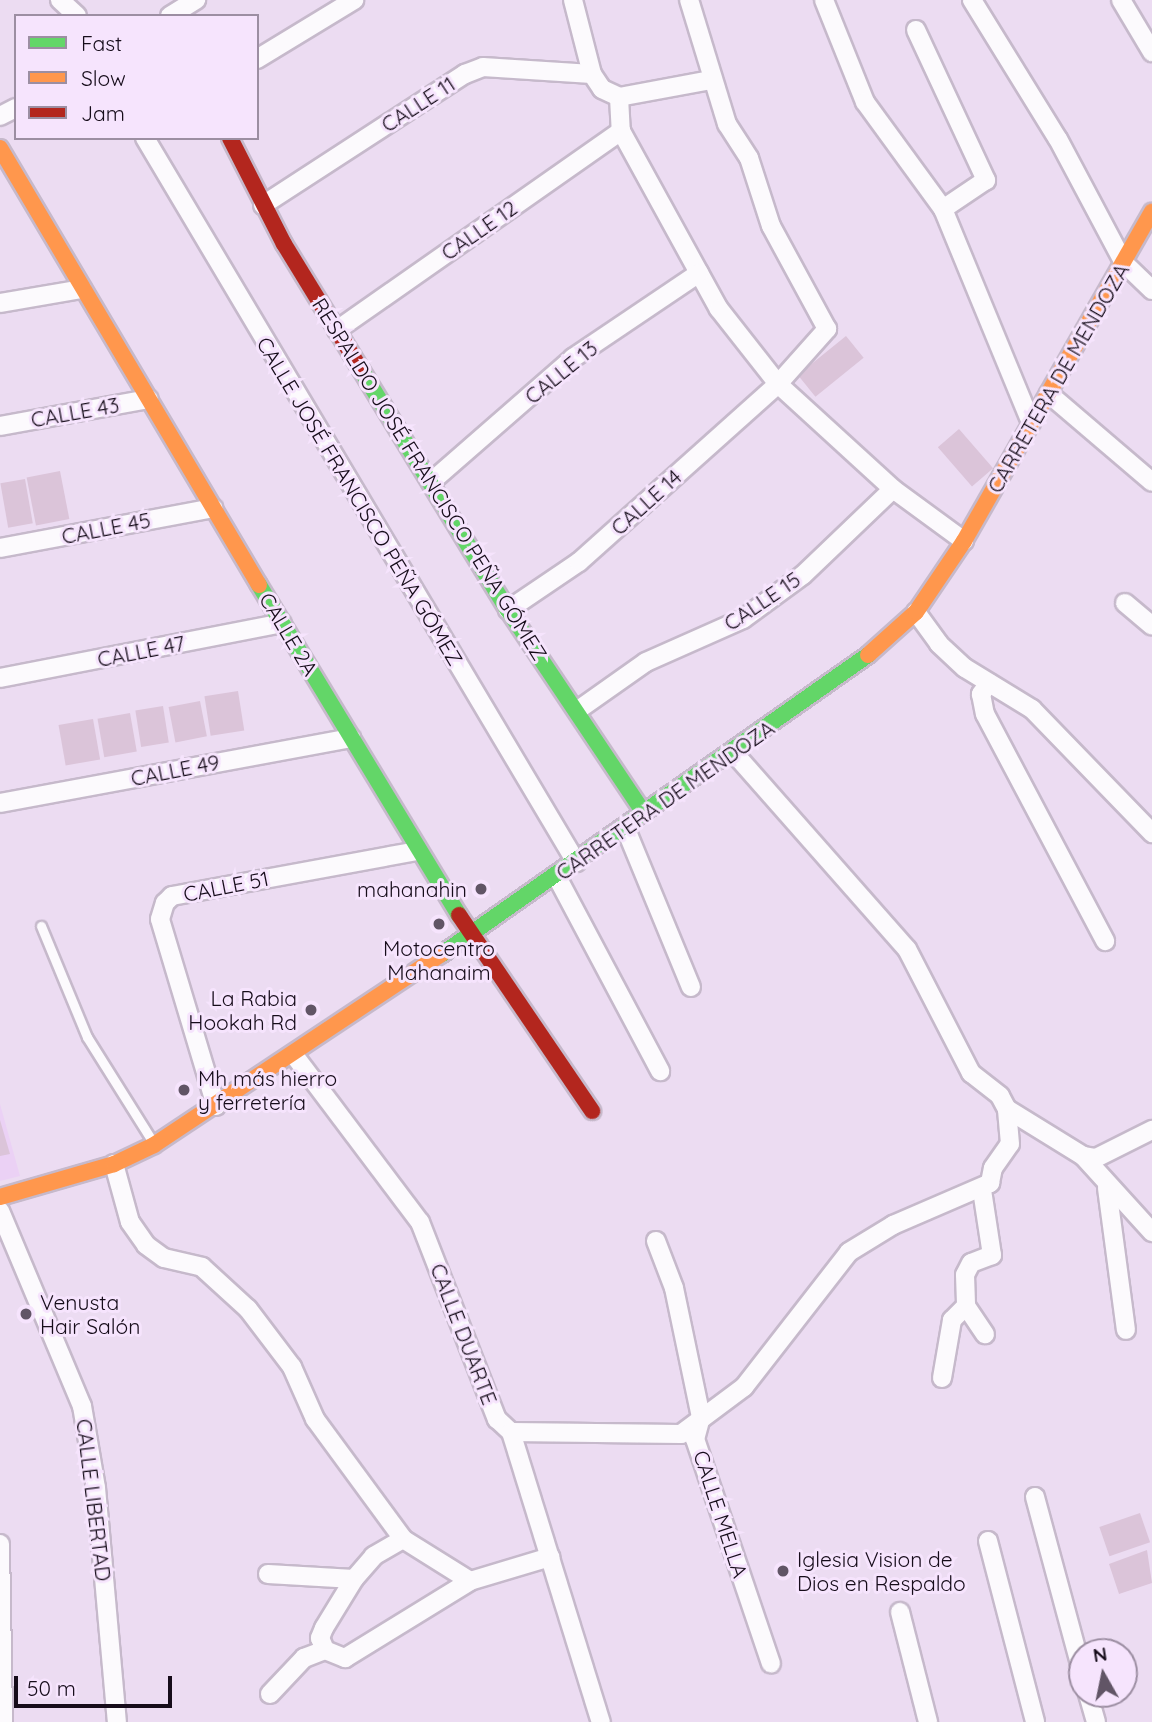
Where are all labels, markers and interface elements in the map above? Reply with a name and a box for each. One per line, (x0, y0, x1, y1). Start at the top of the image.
legend (14, 14, 259, 140)
text: Fast (81, 30, 122, 56)
text: Slow (81, 65, 126, 91)
street label: CALLE 11 (376, 71, 460, 137)
text: Jam (81, 100, 125, 126)
street label: CALLE 12 (436, 195, 522, 265)
street label: CARRETERA DE MENDOZA (982, 259, 1134, 497)
street label: RESPALDO JOSÉ FRANCISCO PEÑA GÓMEZ (307, 293, 553, 665)
street label: CALLE JOSÉ FRANCISCO PEÑA GÓMEZ (252, 332, 468, 670)
street label: CALLE 13 (520, 335, 602, 409)
street label: CALLE 43 (29, 392, 121, 432)
street label: CALLE 14 (606, 464, 686, 540)
street label: CALLE 45 (59, 507, 153, 549)
street label: CALLE 15 (719, 566, 805, 636)
street label: CALLE 2A (254, 588, 324, 680)
street label: CALLE 47 (95, 630, 187, 672)
street label: CARRETERA DE MENDOZA (551, 715, 779, 885)
street label: CALLE 49 (129, 749, 221, 791)
street label: CALLE 51 (181, 865, 271, 907)
place label: mahanahin (357, 876, 467, 902)
marker: mahanahin (473, 881, 489, 897)
marker: Motocentro Mahanaim (431, 916, 447, 932)
place label: Motocentro Mahanaim (383, 935, 495, 985)
place label: La Rabia Hookah Rd (188, 985, 297, 1035)
marker: La Rabia Hookah Rd (303, 1002, 319, 1018)
place label: Mh más hierro y ferretería (198, 1065, 337, 1115)
marker: Mh más hierro y ferretería (176, 1082, 192, 1098)
street label: CALLE DUARTE (426, 1260, 502, 1408)
place label: Venusta Hair Salón (40, 1289, 140, 1339)
marker: Venusta Hair Salón (18, 1306, 34, 1322)
street label: CALLE LIBERTAD (72, 1417, 116, 1583)
street label: CALLE MELLA (689, 1447, 753, 1581)
place label: Iglesia Vision de Dios en Respaldo (797, 1546, 966, 1596)
marker: Iglesia Vision de Dios en Respaldo (775, 1563, 791, 1579)
north arrow (1068, 1638, 1138, 1708)
text: N (1091, 1641, 1109, 1667)
scale bar (18, 1662, 175, 1706)
text: 50 m (27, 1675, 76, 1701)

